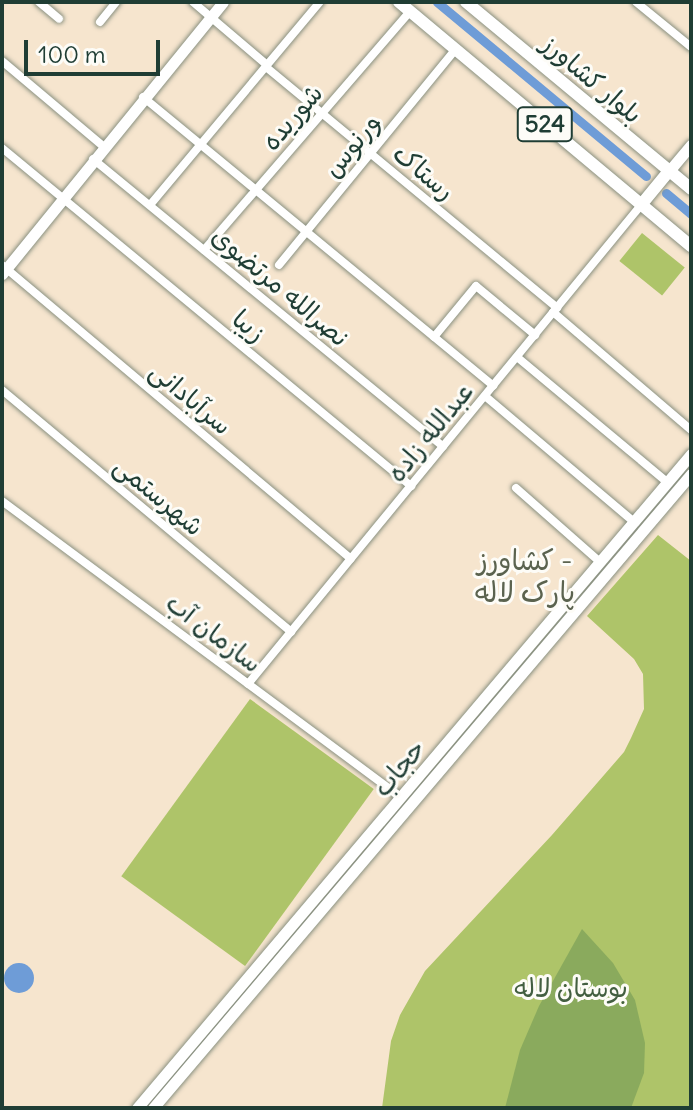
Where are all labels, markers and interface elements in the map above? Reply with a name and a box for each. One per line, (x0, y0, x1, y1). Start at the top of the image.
scale bar (28, 24, 164, 74)
street label: بلوار کشاورز (535, 28, 649, 130)
text: 100 m (38, 39, 106, 69)
street label: شوریده (255, 78, 329, 156)
road number: 524 (515, 104, 575, 144)
street label: ورنوس (317, 106, 387, 184)
street label: رستاک (387, 137, 461, 207)
street label: نصرالله مرتضوی (206, 220, 356, 354)
street label: زیبا (226, 303, 272, 349)
street label: سرآبادانی (144, 355, 238, 441)
street label: عبدالله زاده (380, 376, 480, 488)
street label: شهرستمی (108, 450, 210, 542)
district label: کشاورز - پارک لاله (475, 543, 575, 609)
street label: سازمان آب (160, 587, 268, 679)
street label: حجاب (366, 733, 432, 803)
park label: بوستان لاله (514, 972, 628, 1004)

